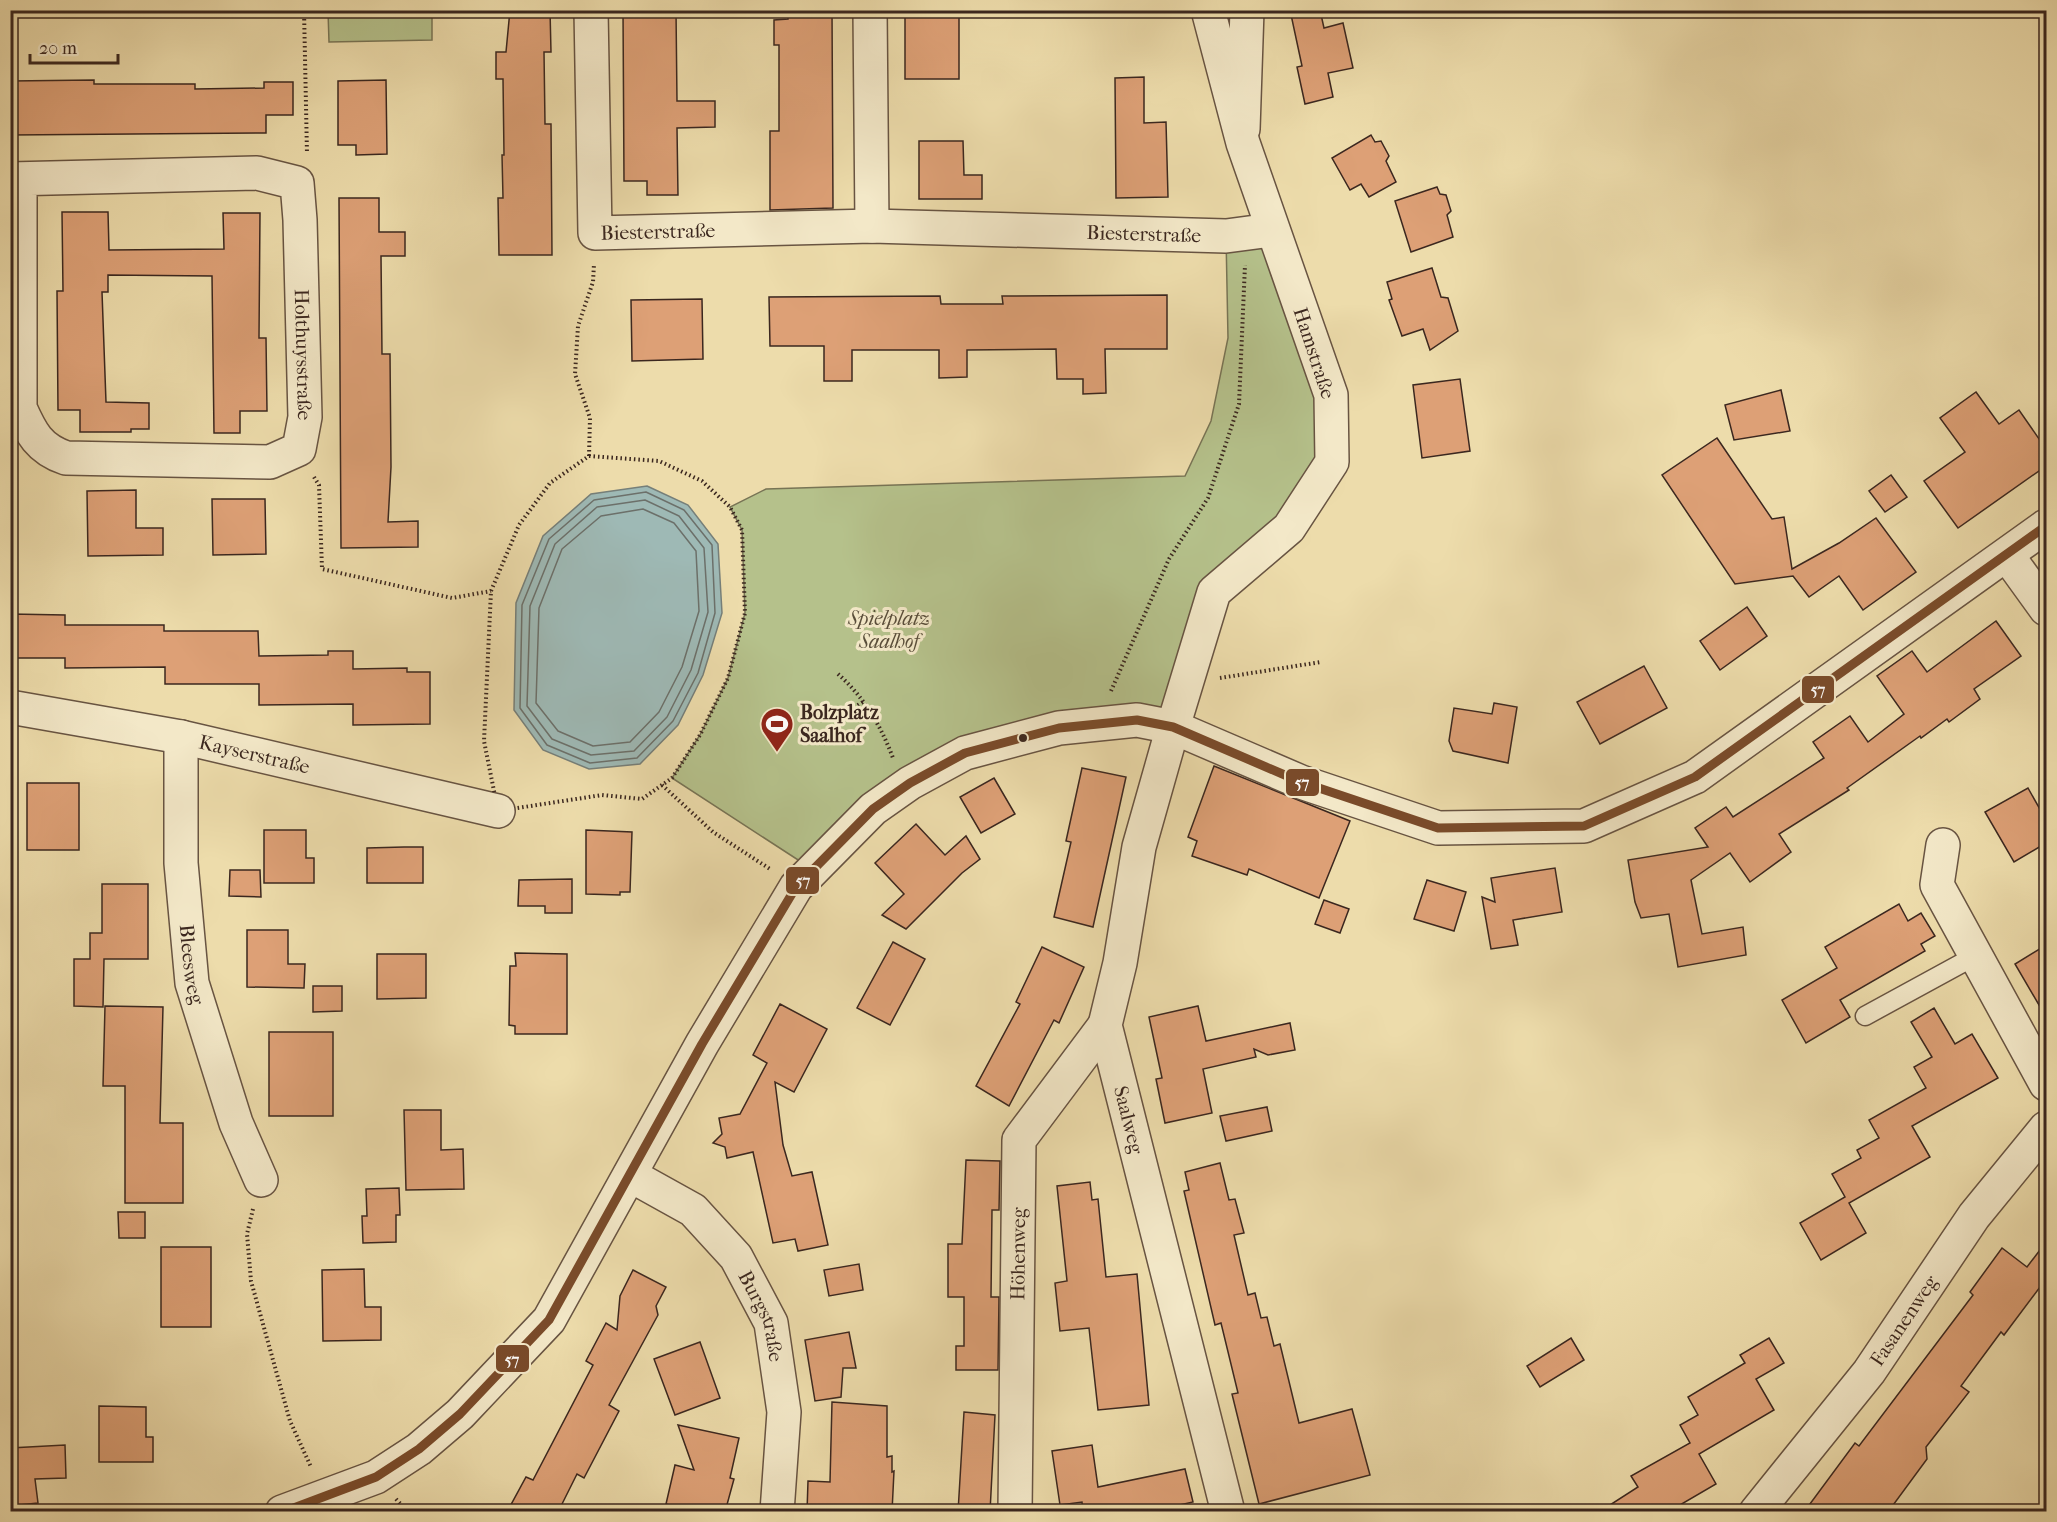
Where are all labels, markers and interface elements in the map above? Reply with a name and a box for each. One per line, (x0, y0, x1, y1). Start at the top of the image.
scale bar (30, 27, 118, 65)
text: 20 m (39, 38, 77, 59)
street label: Biesterstraße (600, 218, 716, 244)
street label: Biesterstraße (1086, 221, 1202, 247)
street label: Holthuysstraße (290, 289, 317, 421)
street label: Hamstraße (1288, 304, 1340, 402)
park label: Spielplatz Saalhof (847, 607, 930, 653)
line badge: 57 (1801, 675, 1835, 704)
text: 57 (1811, 680, 1826, 699)
place label: Bolzplatz Saalhof (800, 701, 879, 747)
sports icon: Bolzplatz Saalhof (759, 706, 795, 753)
street label: Kayserstraße (197, 730, 312, 778)
unlabelled marker (1017, 732, 1029, 744)
line badge: 57 (1285, 768, 1320, 797)
text: 57 (1295, 773, 1310, 792)
line badge: 57 (785, 866, 820, 895)
text: 57 (796, 871, 811, 890)
street label: Bleesweg (175, 923, 210, 1008)
street label: Saalweg (1109, 1084, 1149, 1157)
street label: Höhenweg (1006, 1207, 1030, 1301)
street label: Burgstraße (734, 1267, 788, 1363)
street label: Fasanenweg (1865, 1271, 1942, 1370)
line badge: 57 (495, 1344, 530, 1373)
text: 57 (505, 1350, 520, 1369)

